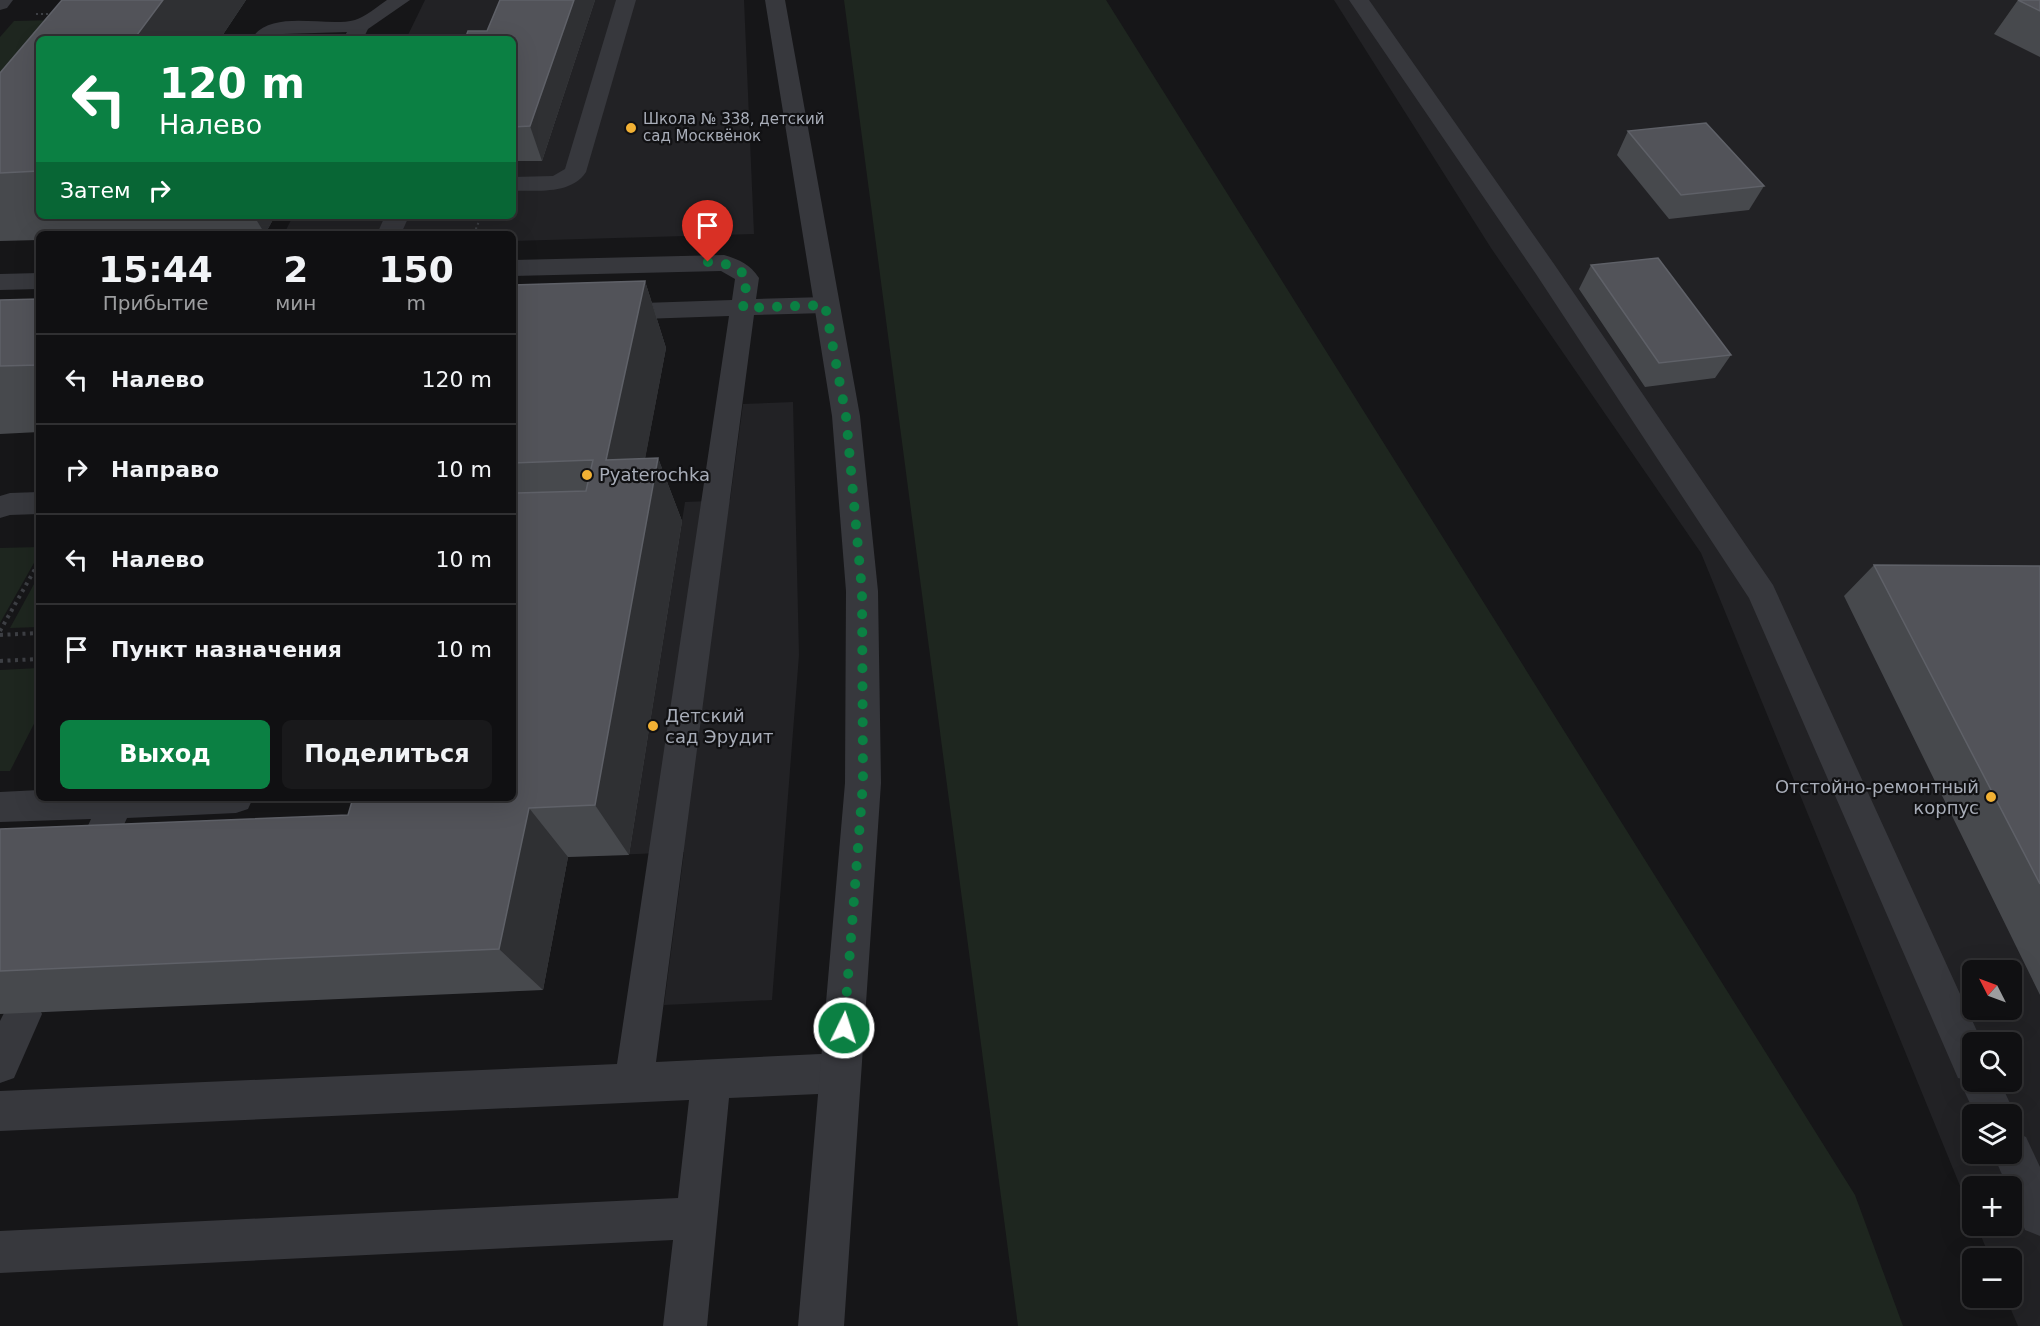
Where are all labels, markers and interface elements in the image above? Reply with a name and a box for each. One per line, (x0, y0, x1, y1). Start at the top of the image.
text: 120 m (159, 59, 305, 108)
icon: left (60, 60, 138, 138)
text: Налево (159, 109, 262, 140)
place label: Школа № 338, детский сад Москвёнок (643, 110, 825, 145)
marker: Школа № 338, детский сад Москвёнок (624, 121, 638, 135)
icon: right (143, 174, 176, 207)
text: Затем (60, 178, 131, 203)
pin (682, 200, 733, 262)
icon: arrive (691, 209, 724, 242)
text: 15:44 (98, 249, 213, 290)
text: 2 (283, 249, 308, 290)
text: 150 (379, 249, 454, 290)
text: Прибытие (103, 291, 208, 315)
text: мин (275, 291, 316, 315)
text: m (406, 291, 426, 315)
icon: left (60, 363, 93, 396)
text: Налево (111, 367, 204, 392)
text: 120 m (422, 367, 492, 392)
icon: right (60, 453, 93, 486)
text: Направо (111, 457, 219, 482)
text: 10 m (436, 457, 492, 482)
place label: Pyaterochka (599, 464, 710, 485)
marker: Pyaterochka (580, 468, 594, 482)
icon: left (60, 543, 93, 576)
text: Налево (111, 547, 204, 572)
text: 10 m (436, 547, 492, 572)
icon: arrive (60, 633, 93, 666)
text: Пункт назначения (111, 637, 342, 662)
text: 10 m (436, 637, 492, 662)
place label: Детский сад Эрудит (665, 705, 773, 747)
marker: Детский сад Эрудит (646, 719, 660, 733)
button: Выход (60, 720, 270, 789)
button: Поделиться (282, 720, 492, 789)
place label: Отстойно-ремонтный корпус (1775, 776, 1979, 818)
marker: Отстойно-ремонтный корпус (1984, 790, 1998, 804)
north arrow (1962, 960, 2022, 1020)
map controls (1962, 960, 2022, 1308)
position arrow (812, 996, 876, 1060)
button: search (1962, 1032, 2022, 1092)
button: layers (1962, 1104, 2022, 1164)
button: + (1962, 1176, 2022, 1236)
button: − (1962, 1248, 2022, 1308)

